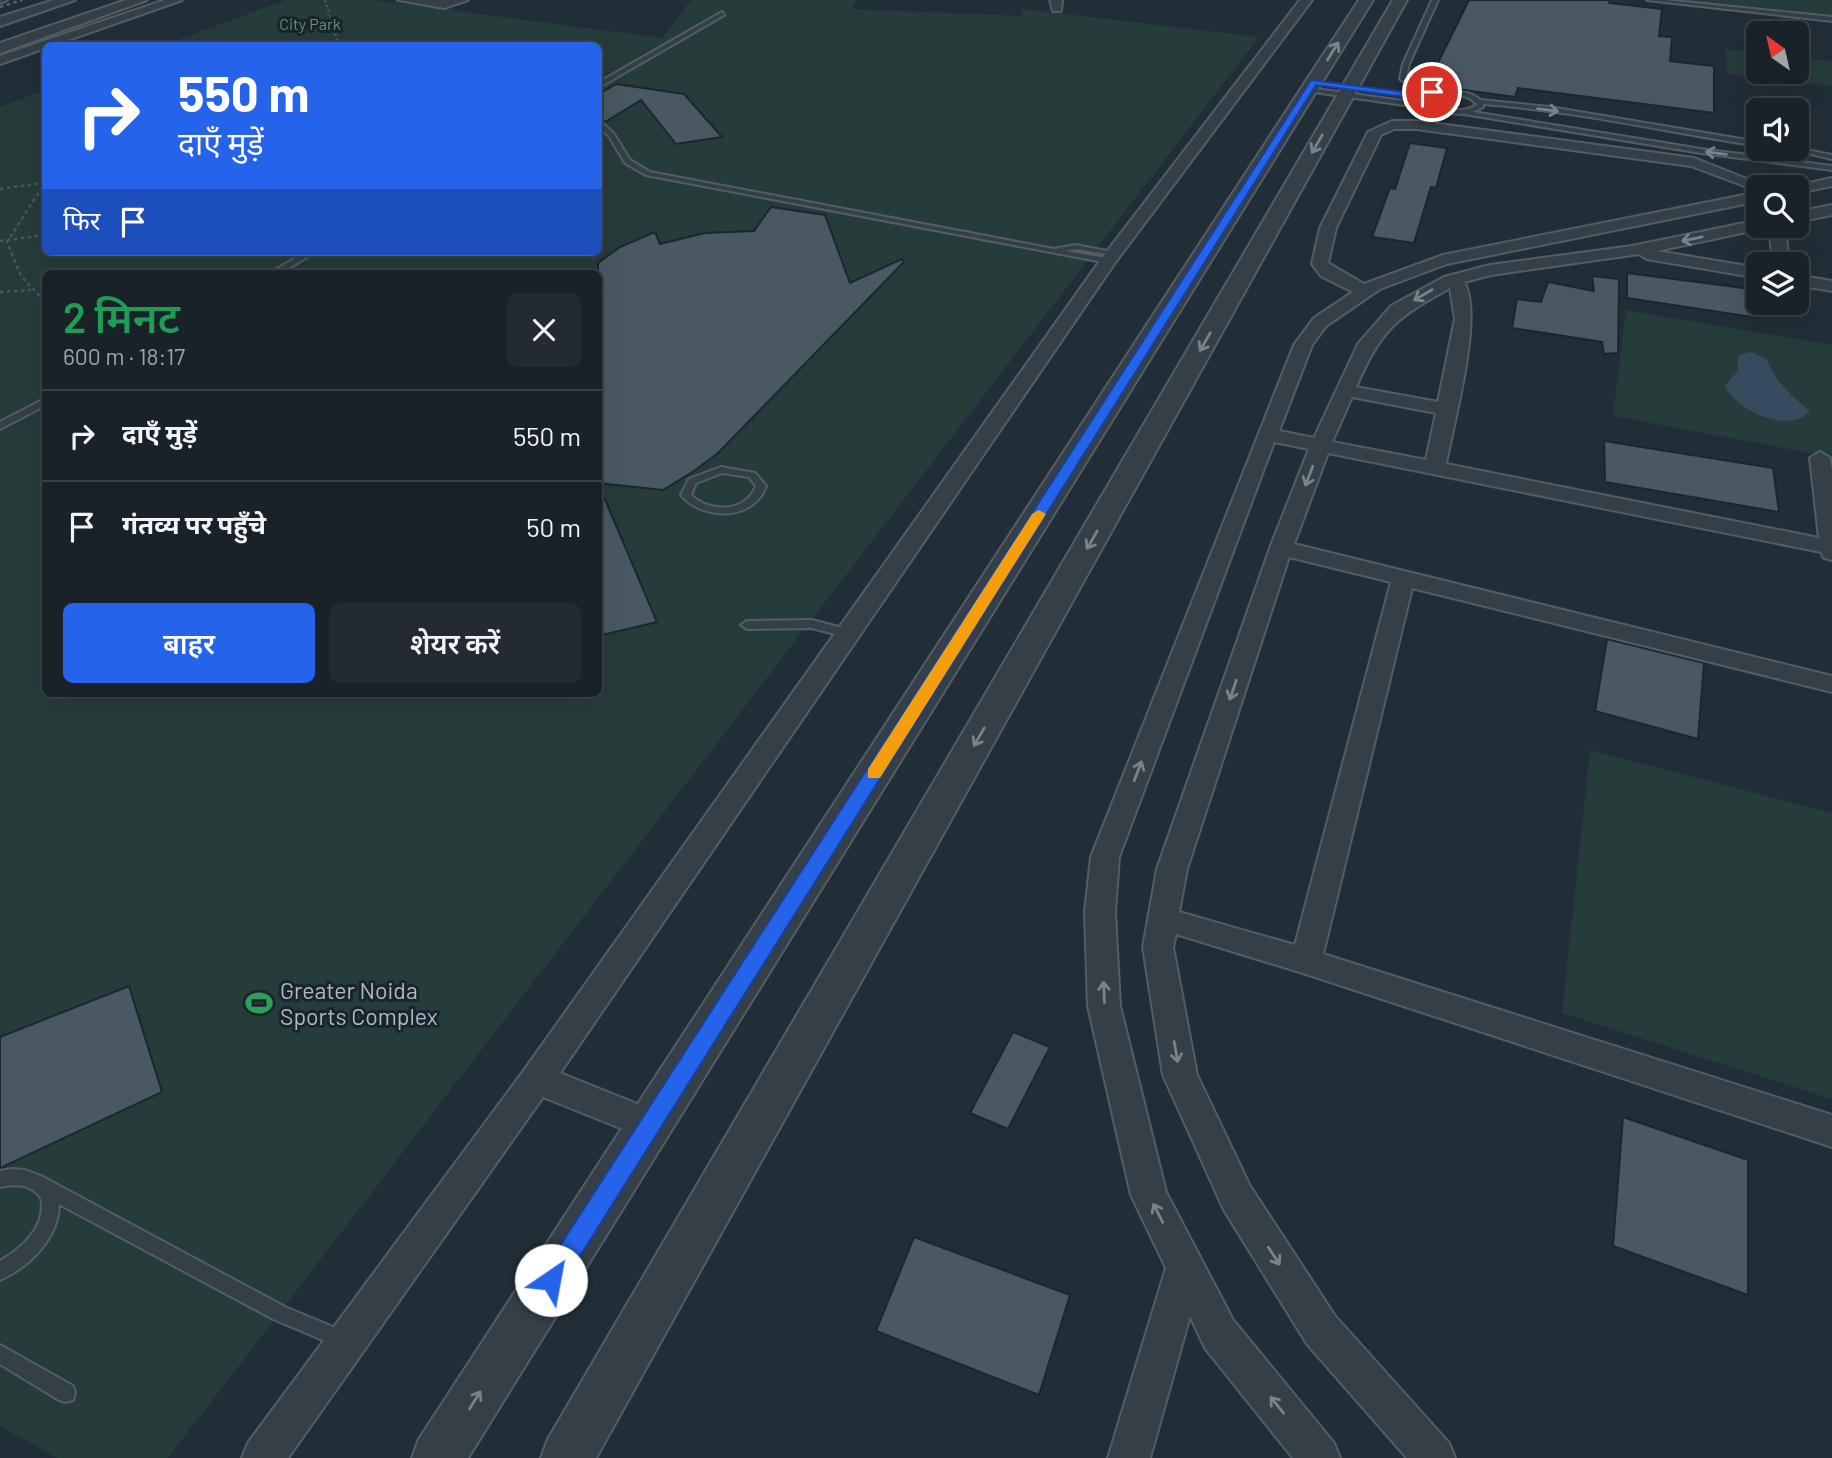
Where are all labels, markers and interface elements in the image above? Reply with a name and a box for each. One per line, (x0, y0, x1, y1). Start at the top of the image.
park label: City Park (279, 14, 341, 33)
north arrow (1746, 21, 1810, 84)
map controls (1746, 21, 1809, 315)
one-way arrow (1327, 41, 1341, 61)
pin (1402, 62, 1462, 122)
text: 550 m (178, 63, 309, 122)
icon: right (63, 70, 154, 161)
icon: arrive (1413, 73, 1451, 111)
button: sound (1746, 98, 1809, 161)
one-way arrow (1536, 104, 1559, 117)
text: दाएँ मुड़ें (178, 123, 264, 161)
one-way arrow (1310, 134, 1324, 154)
one-way arrow (1705, 146, 1728, 159)
button: search (1746, 175, 1809, 238)
icon: arrive (114, 203, 152, 241)
text: फिर (63, 204, 100, 235)
one-way arrow (1681, 233, 1704, 247)
button: layers (1746, 252, 1809, 315)
one-way arrow (1413, 288, 1433, 302)
text: 2 मिनट (63, 291, 180, 341)
button: close (507, 293, 581, 367)
one-way arrow (1197, 332, 1211, 352)
text: 600 m · 18:17 (63, 342, 185, 370)
icon: right (63, 417, 101, 455)
text: दाएँ मुड़ें (122, 417, 197, 448)
text: 550 m (513, 420, 581, 451)
one-way arrow (1301, 465, 1314, 487)
icon: arrive (63, 508, 101, 546)
text: गंतव्य पर पहुँचे (122, 508, 266, 539)
text: 50 m (526, 511, 581, 542)
one-way arrow (1085, 529, 1099, 549)
button: बाहर (63, 603, 315, 683)
button: शेयर करें (329, 603, 581, 683)
one-way arrow (1226, 679, 1238, 701)
one-way arrow (972, 726, 985, 747)
one-way arrow (1133, 761, 1145, 783)
place label: Greater Noida Sports Complex (280, 976, 438, 1030)
one-way arrow (1097, 981, 1110, 1004)
sports icon: Greater Noida Sports Complex (244, 988, 274, 1018)
one-way arrow (1170, 1040, 1183, 1063)
one-way arrow (1150, 1203, 1164, 1223)
position arrow (514, 1243, 588, 1317)
one-way arrow (1267, 1245, 1281, 1265)
one-way arrow (468, 1391, 482, 1411)
one-way arrow (1269, 1396, 1284, 1414)

